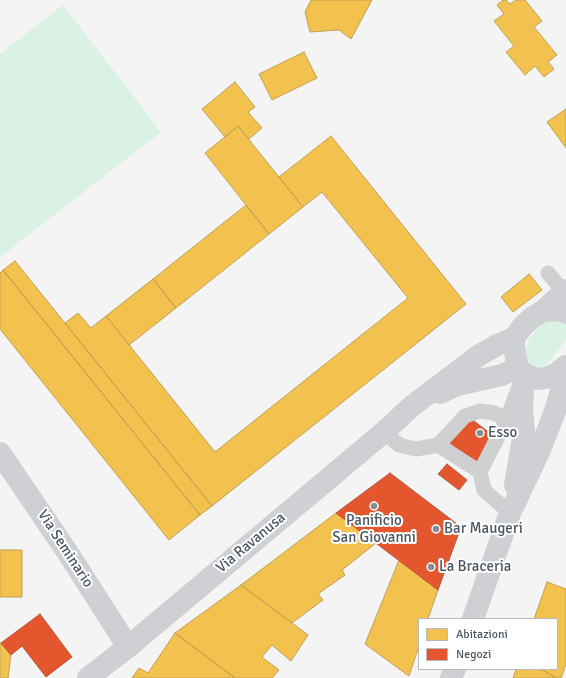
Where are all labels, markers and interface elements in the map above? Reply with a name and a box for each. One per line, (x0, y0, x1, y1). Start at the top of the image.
place label: Esso (488, 424, 517, 442)
marker: Esso (475, 428, 485, 438)
marker: Panificio San Giovanni (369, 501, 379, 511)
street label: Via Seminario (33, 507, 97, 591)
street label: Via Ravanusa (213, 509, 289, 577)
place label: Panificio San Giovanni (332, 512, 416, 547)
place label: Bar Maugeri (444, 520, 523, 538)
marker: Bar Maugeri (431, 524, 441, 534)
place label: La Braceria (439, 558, 511, 576)
marker: La Braceria (426, 562, 436, 572)
legend (418, 618, 558, 670)
text: Abitazioni (456, 627, 508, 642)
text: Negozi (456, 647, 491, 662)

